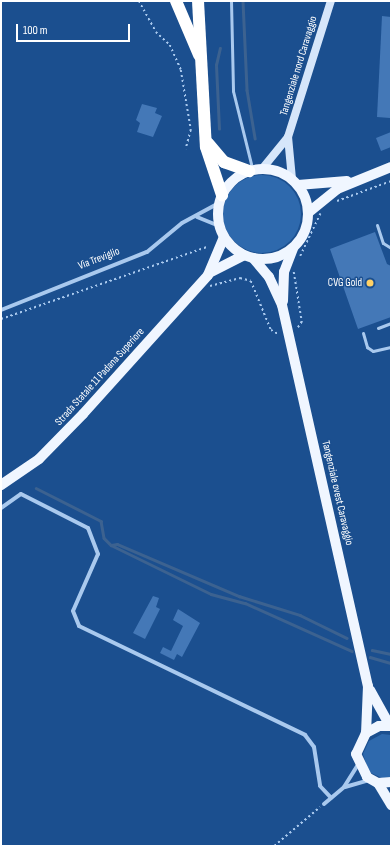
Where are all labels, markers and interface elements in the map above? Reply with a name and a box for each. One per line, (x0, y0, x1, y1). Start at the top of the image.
street label: Tangenziale nord Caravaggio (278, 15, 320, 117)
scale bar (18, 16, 132, 42)
text: 100 m (23, 23, 48, 38)
street label: Via Treviglio (76, 245, 122, 273)
place label: CVG Gold (328, 276, 362, 290)
marker: CVG Gold (365, 278, 375, 288)
street label: Strada Statale 11 Padana Superiore (53, 325, 147, 429)
street label: Tangenziale ovest Caravaggio (319, 439, 355, 547)

